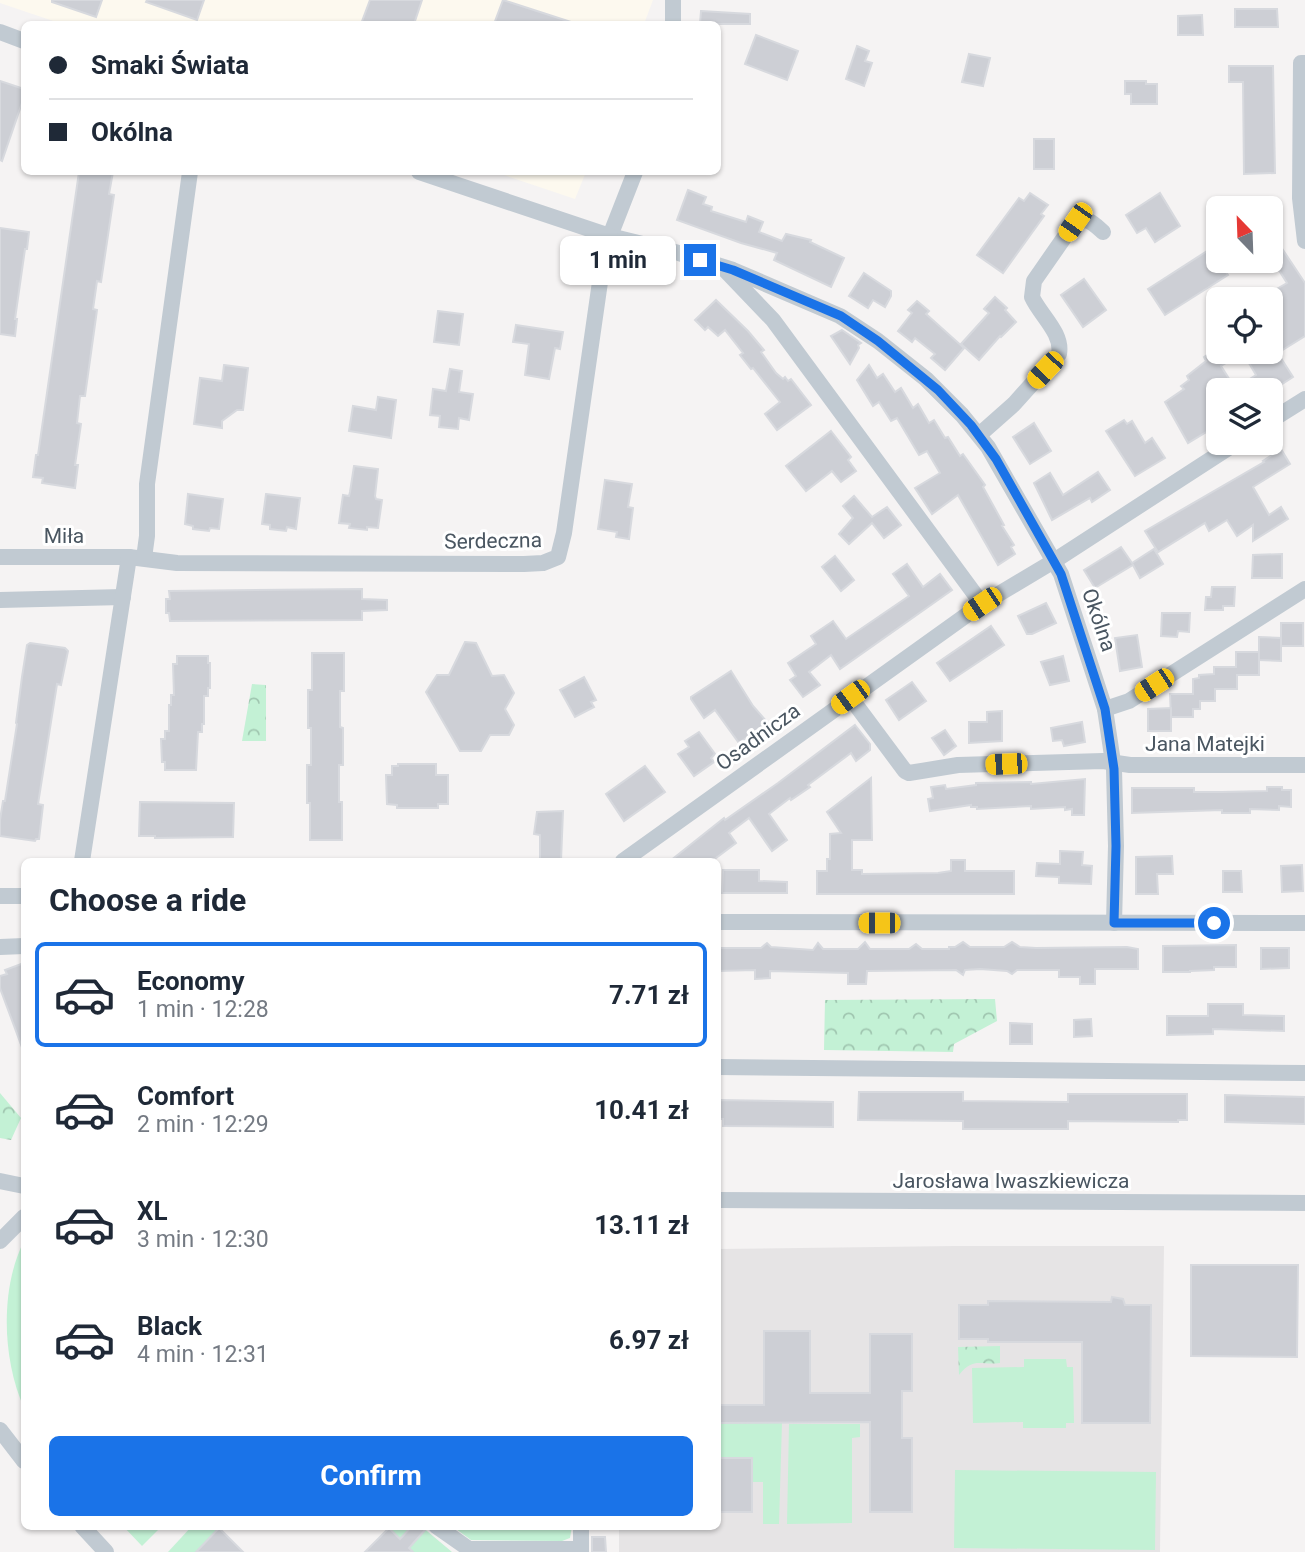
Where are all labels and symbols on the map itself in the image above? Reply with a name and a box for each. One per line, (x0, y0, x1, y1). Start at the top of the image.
north arrow (1206, 196, 1283, 273)
car (1055, 199, 1096, 245)
callout: 1 min (560, 236, 676, 284)
route end (684, 244, 716, 276)
car (1023, 347, 1068, 393)
street label: Miła (44, 524, 84, 548)
street label: Serdeczna (444, 528, 542, 554)
car (959, 584, 1006, 624)
street label: Okólna (1077, 585, 1121, 655)
car (1131, 665, 1178, 705)
car (827, 676, 874, 718)
street label: Osadnicza (711, 698, 805, 776)
street label: Jana Matejki (1145, 732, 1265, 756)
car (985, 753, 1028, 775)
route start (1198, 907, 1230, 939)
car (859, 913, 901, 934)
street label: Jarosława Iwaszkiewicza (892, 1169, 1130, 1193)

